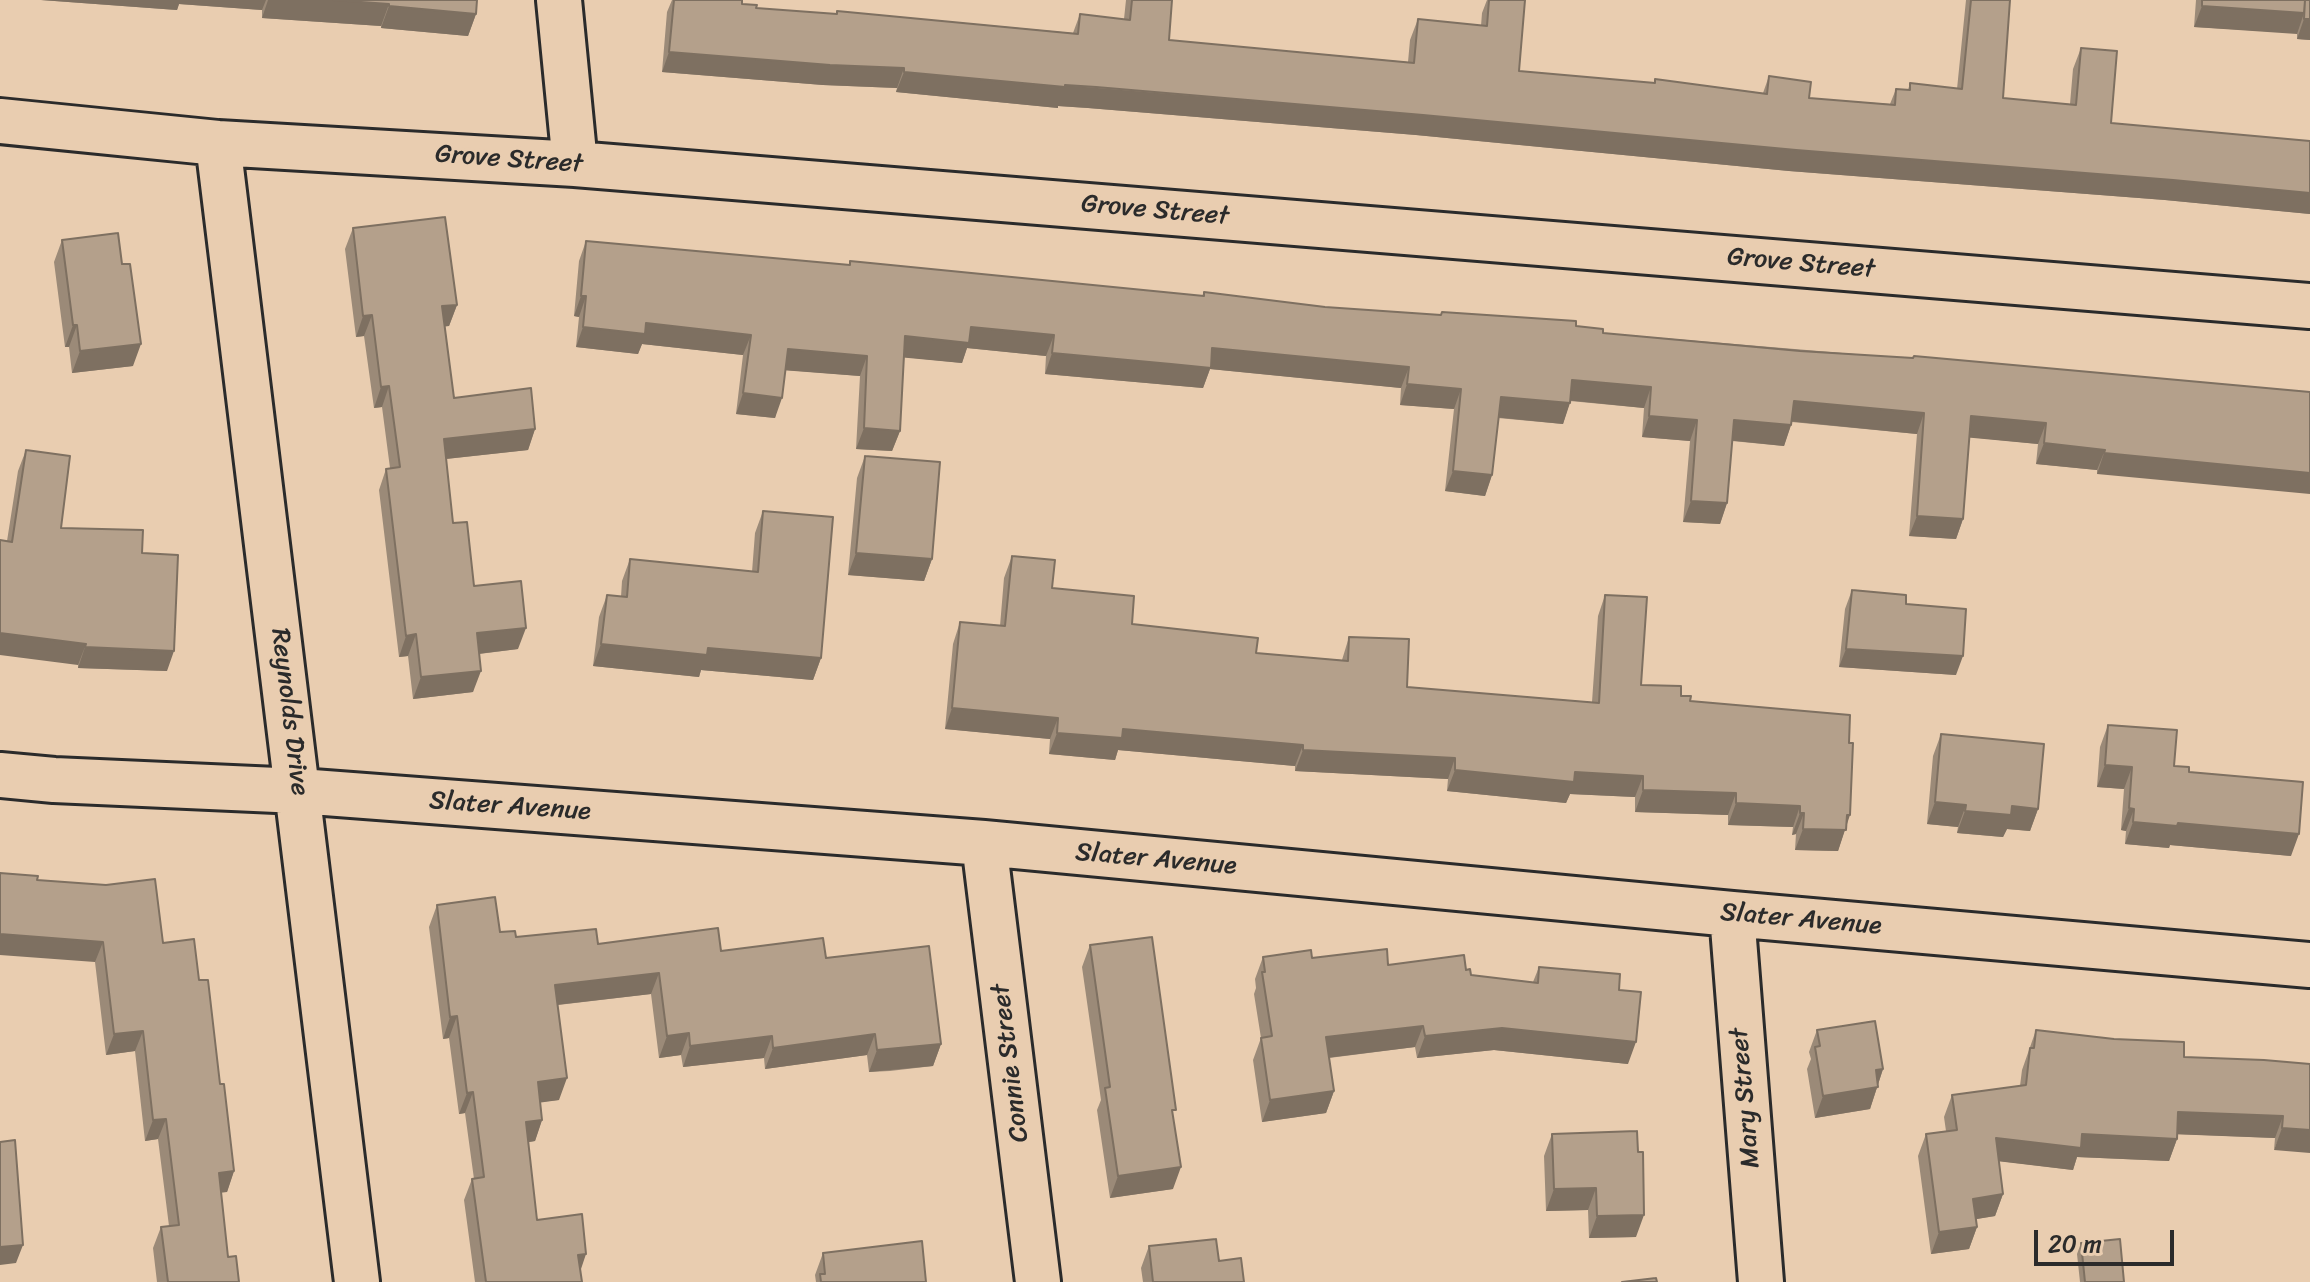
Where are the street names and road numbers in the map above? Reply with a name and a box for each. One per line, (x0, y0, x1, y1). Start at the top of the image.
street label: Grove Street (434, 139, 584, 181)
street label: Grove Street (1080, 189, 1230, 233)
street label: Grove Street (1726, 242, 1876, 286)
street label: Reynolds Drive (263, 626, 315, 798)
street label: Slater Avenue (428, 786, 592, 828)
street label: Slater Avenue (1074, 837, 1238, 883)
street label: Slater Avenue (1719, 897, 1883, 943)
street label: Connie Street (986, 982, 1036, 1144)
street label: Mary Street (1724, 1027, 1768, 1169)

